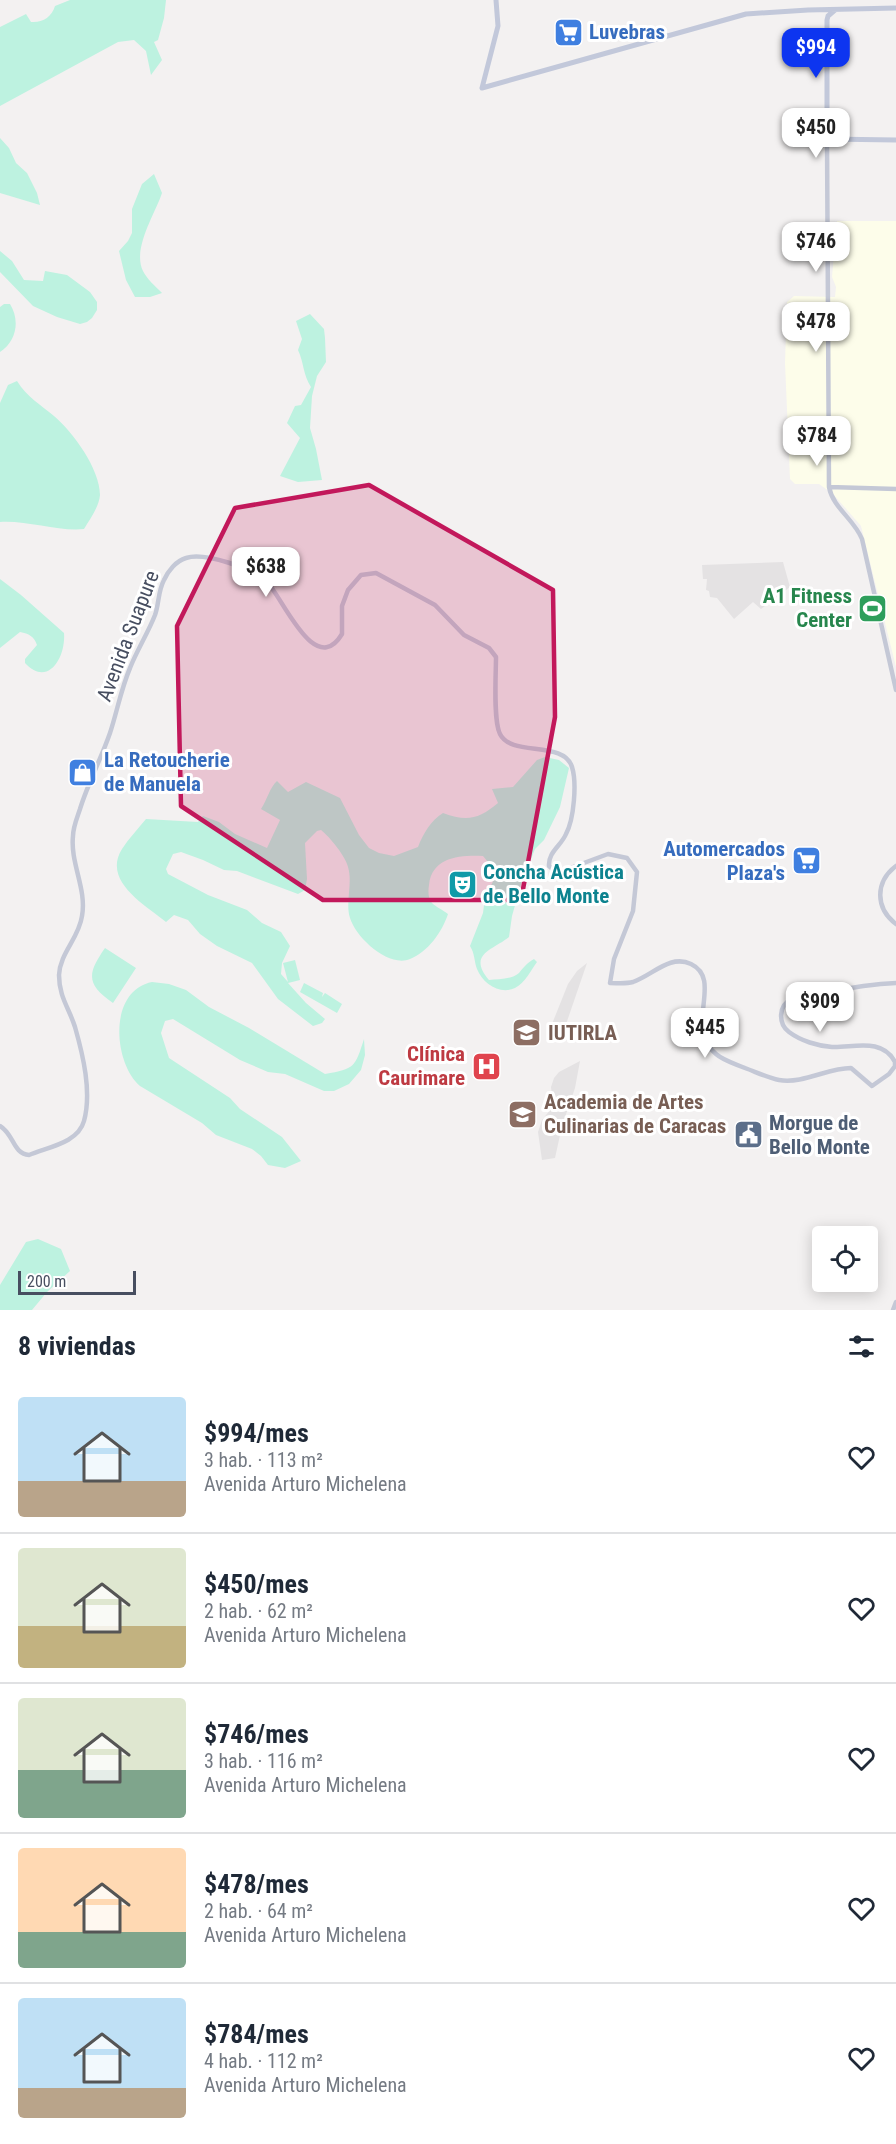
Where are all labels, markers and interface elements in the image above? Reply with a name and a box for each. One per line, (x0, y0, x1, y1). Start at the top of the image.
supermarket icon: Luvebras (552, 16, 584, 48)
place label: Luvebras (589, 20, 665, 44)
pin: $994 (780, 28, 852, 79)
text: $994 (796, 35, 836, 59)
pin: $450 (780, 108, 852, 159)
text: $450 (796, 115, 836, 139)
pin: $746 (780, 222, 852, 273)
text: $746 (796, 229, 836, 253)
pin: $478 (780, 302, 852, 353)
text: $478 (796, 309, 836, 333)
pin: $784 (781, 416, 853, 467)
text: $784 (797, 423, 837, 447)
pin: $638 (230, 547, 302, 598)
text: $638 (246, 554, 286, 578)
street label: Avenida Suapure (92, 567, 164, 705)
place label: A1 Fitness Center (763, 584, 852, 632)
sports icon: A1 Fitness Center (857, 592, 889, 624)
place label: La Retoucherie de Manuela (104, 748, 230, 796)
shop icon: La Retoucherie de Manuela (67, 756, 99, 788)
place label: Automercados Plaza's (663, 837, 785, 885)
supermarket icon: Automercados Plaza's (790, 845, 822, 877)
place label: Concha Acústica de Bello Monte (483, 860, 624, 908)
theatre icon: Concha Acústica de Bello Monte (446, 868, 478, 900)
pin: $909 (784, 982, 856, 1033)
text: $909 (800, 989, 840, 1013)
pin: $445 (669, 1008, 741, 1059)
text: $445 (685, 1015, 725, 1039)
school or university icon: IUTIRLA (511, 1017, 543, 1049)
place label: IUTIRLA (548, 1021, 618, 1045)
place label: Clínica Caurimare (378, 1042, 465, 1090)
hospital icon: Clínica Caurimare (470, 1050, 502, 1082)
place label: Academia de Artes Culinarias de Caracas (544, 1090, 726, 1138)
school or university icon: Academia de Artes Culinarias de Caracas (507, 1098, 539, 1130)
place label: Morgue de Bello Monte (769, 1111, 870, 1159)
public building icon: Morgue de Bello Monte (732, 1119, 764, 1151)
map controls (812, 1226, 878, 1292)
button: locate (812, 1226, 878, 1292)
scale bar (18, 1268, 136, 1296)
text: 200 m (27, 1272, 66, 1291)
icon: filters (845, 1330, 878, 1363)
text: 8 viviendas (18, 1331, 136, 1361)
text: $994/mes (204, 1418, 309, 1448)
icon: home (66, 1421, 138, 1493)
icon: heart (845, 1441, 878, 1474)
text: 3 hab. · 113 m² (204, 1448, 323, 1472)
text: Avenida Arturo Michelena (204, 1472, 407, 1496)
text: $450/mes (204, 1569, 309, 1599)
icon: home (66, 1572, 138, 1644)
icon: heart (845, 1592, 878, 1625)
text: 2 hab. · 62 m² (204, 1599, 313, 1623)
text: Avenida Arturo Michelena (204, 1623, 407, 1647)
text: $746/mes (204, 1719, 309, 1749)
icon: home (66, 1722, 138, 1794)
icon: heart (845, 1742, 878, 1775)
text: 3 hab. · 116 m² (204, 1749, 323, 1773)
text: Avenida Arturo Michelena (204, 1773, 407, 1797)
text: $478/mes (204, 1869, 309, 1899)
icon: home (66, 1872, 138, 1944)
icon: heart (845, 1892, 878, 1925)
text: 2 hab. · 64 m² (204, 1899, 313, 1923)
text: Avenida Arturo Michelena (204, 1923, 407, 1947)
text: $784/mes (204, 2019, 309, 2049)
icon: home (66, 2022, 138, 2094)
icon: heart (845, 2042, 878, 2075)
text: 4 hab. · 112 m² (204, 2049, 323, 2073)
text: Avenida Arturo Michelena (204, 2073, 407, 2097)

